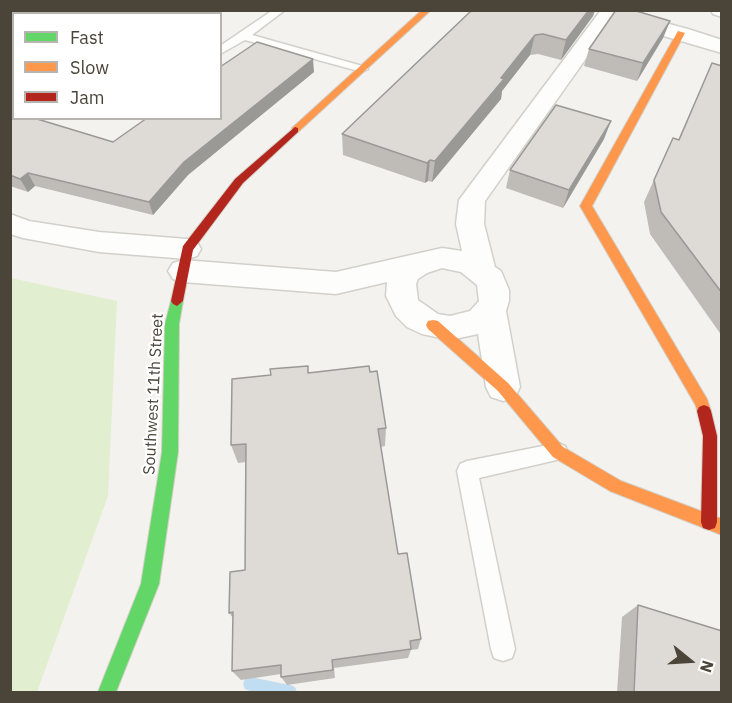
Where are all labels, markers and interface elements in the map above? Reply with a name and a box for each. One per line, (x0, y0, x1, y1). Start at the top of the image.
legend (12, 12, 222, 120)
text: Fast (70, 26, 104, 49)
text: Slow (70, 56, 109, 79)
text: Jam (70, 86, 105, 109)
street label: Southwest 11th Street (140, 313, 168, 475)
north arrow (660, 631, 720, 691)
text: N (696, 658, 718, 675)

